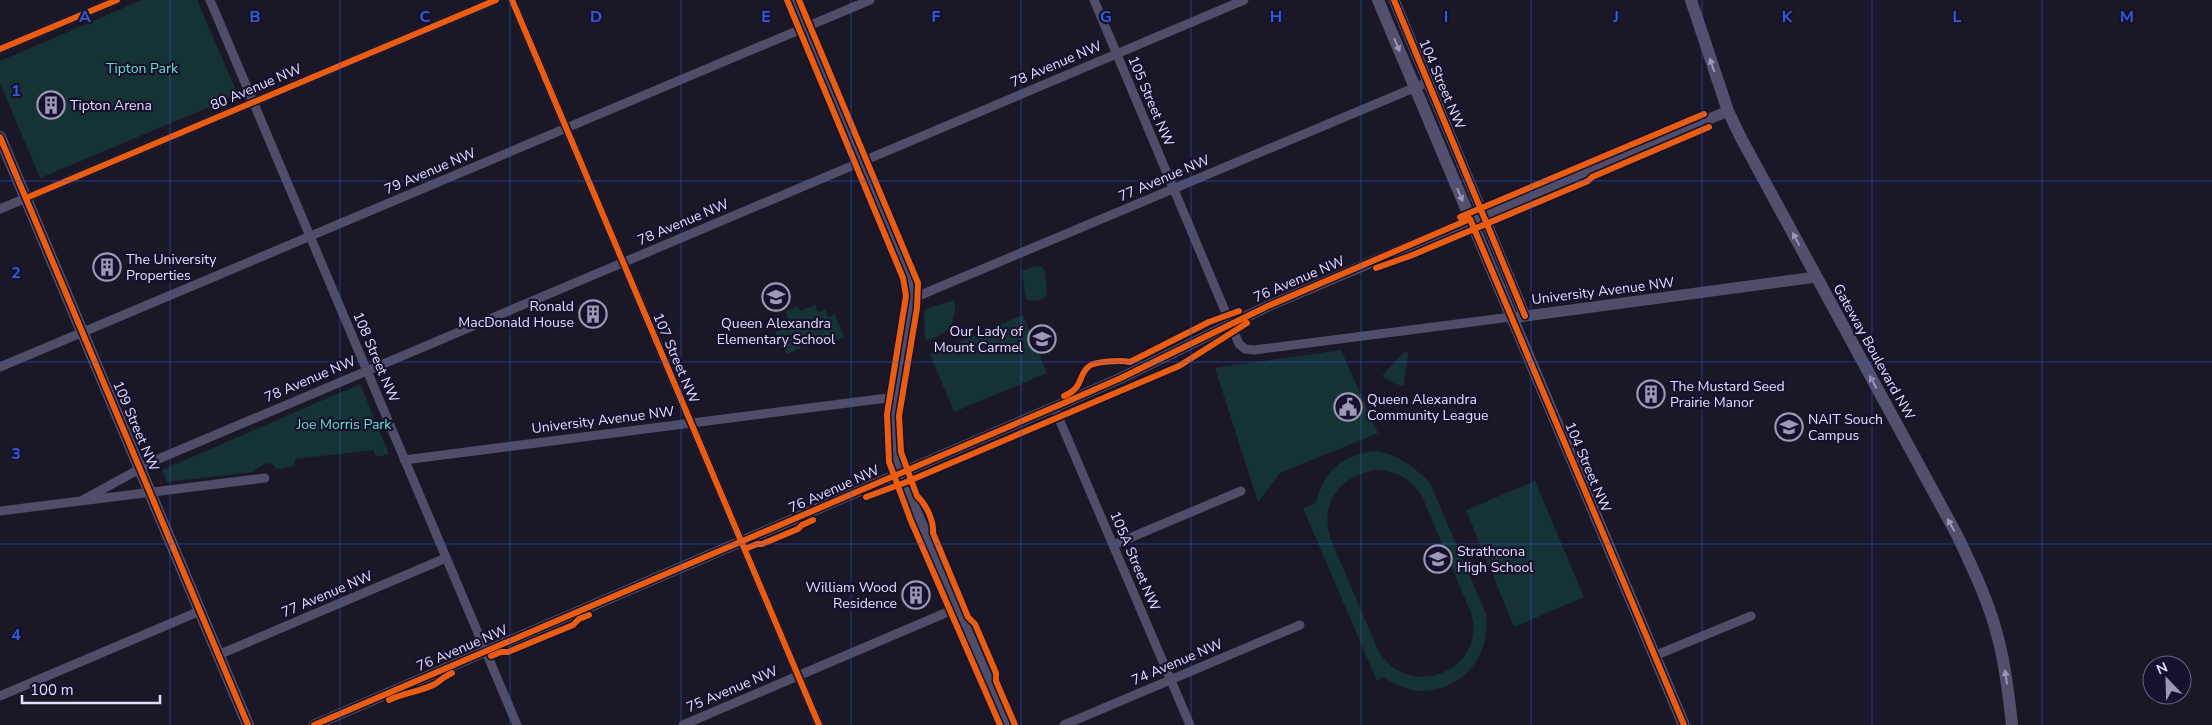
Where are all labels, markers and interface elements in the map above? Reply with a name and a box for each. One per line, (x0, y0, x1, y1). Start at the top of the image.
text: A (79, 6, 91, 28)
text: B (249, 6, 261, 28)
text: C (420, 6, 431, 28)
text: D (590, 6, 602, 28)
text: E (761, 6, 771, 28)
text: F (932, 6, 941, 28)
text: G (1100, 6, 1112, 28)
text: H (1270, 6, 1282, 28)
text: I (1444, 6, 1448, 28)
text: J (1612, 6, 1619, 28)
text: K (1782, 6, 1794, 28)
text: L (1953, 6, 1962, 28)
text: M (2120, 6, 2134, 28)
street label: 78 Avenue NW (1007, 36, 1105, 92)
street label: 104 Street NW (1414, 36, 1470, 133)
one-way arrow (1393, 38, 1401, 52)
street label: 105 Street NW (1123, 53, 1179, 150)
one-way arrow (1708, 57, 1715, 72)
park label: Tipton Park (106, 59, 179, 78)
street label: 80 Avenue NW (207, 59, 305, 115)
text: 1 (11, 80, 21, 102)
building icon: Tipton Arena (36, 90, 66, 120)
place label: Tipton Arena (70, 96, 152, 115)
street label: 79 Avenue NW (381, 143, 479, 199)
street label: 77 Avenue NW (1115, 150, 1213, 206)
one-way arrow (1456, 188, 1464, 203)
street label: 78 Avenue NW (634, 194, 732, 250)
one-way arrow (1792, 232, 1800, 246)
place label: The University Properties (126, 250, 217, 285)
street label: 76 Avenue NW (1250, 251, 1348, 307)
building icon: The University Properties (92, 252, 122, 282)
text: 2 (11, 262, 21, 284)
street label: University Avenue NW (1531, 273, 1676, 309)
street label: Gateway Boulevard NW (1829, 280, 1920, 424)
school or university icon: Queen Alexandra Elementary School (761, 282, 791, 312)
place label: Ronald MacDonald House (458, 297, 574, 332)
building icon: Ronald MacDonald House (578, 299, 608, 329)
street label: 108 Street NW (348, 309, 404, 406)
street label: 107 Street NW (648, 310, 704, 407)
place label: Queen Alexandra Elementary School (717, 314, 836, 349)
place label: Our Lady of Mount Carmel (934, 322, 1024, 357)
school or university icon: Our Lady of Mount Carmel (1027, 324, 1057, 354)
street label: 78 Avenue NW (261, 351, 359, 407)
one-way arrow (1869, 375, 1878, 389)
place label: The Mustard Seed Prairie Manor (1670, 377, 1785, 412)
street label: 109 Street NW (108, 378, 164, 475)
building icon: The Mustard Seed Prairie Manor (1636, 379, 1666, 409)
place label: Queen Alexandra Community League (1367, 390, 1488, 425)
public building icon: Queen Alexandra Community League (1333, 392, 1363, 422)
street label: University Avenue NW (531, 402, 676, 438)
place label: NAIT Souch Campus (1808, 410, 1883, 445)
school or university icon: NAIT Souch Campus (1774, 412, 1804, 442)
park label: Joe Morris Park (296, 415, 392, 434)
street label: 104 Street NW (1560, 419, 1616, 516)
text: 3 (11, 443, 21, 465)
street label: 76 Avenue NW (786, 460, 883, 517)
street label: 105A Street NW (1105, 508, 1165, 614)
one-way arrow (1947, 517, 1955, 532)
place label: Strathcona High School (1457, 542, 1534, 577)
school or university icon: Strathcona High School (1423, 544, 1453, 574)
street label: 77 Avenue NW (278, 566, 376, 622)
place label: William Wood Residence (805, 578, 897, 613)
building icon: William Wood Residence (901, 580, 931, 610)
street label: 76 Avenue NW (413, 620, 511, 676)
text: 4 (11, 624, 21, 646)
street label: 74 Avenue NW (1128, 634, 1226, 690)
north arrow (2142, 655, 2192, 705)
text: N (2154, 658, 2171, 679)
street label: 75 Avenue NW (683, 661, 781, 717)
one-way arrow (2002, 668, 2010, 684)
scale bar (22, 672, 160, 704)
text: 100 m (30, 680, 74, 700)

